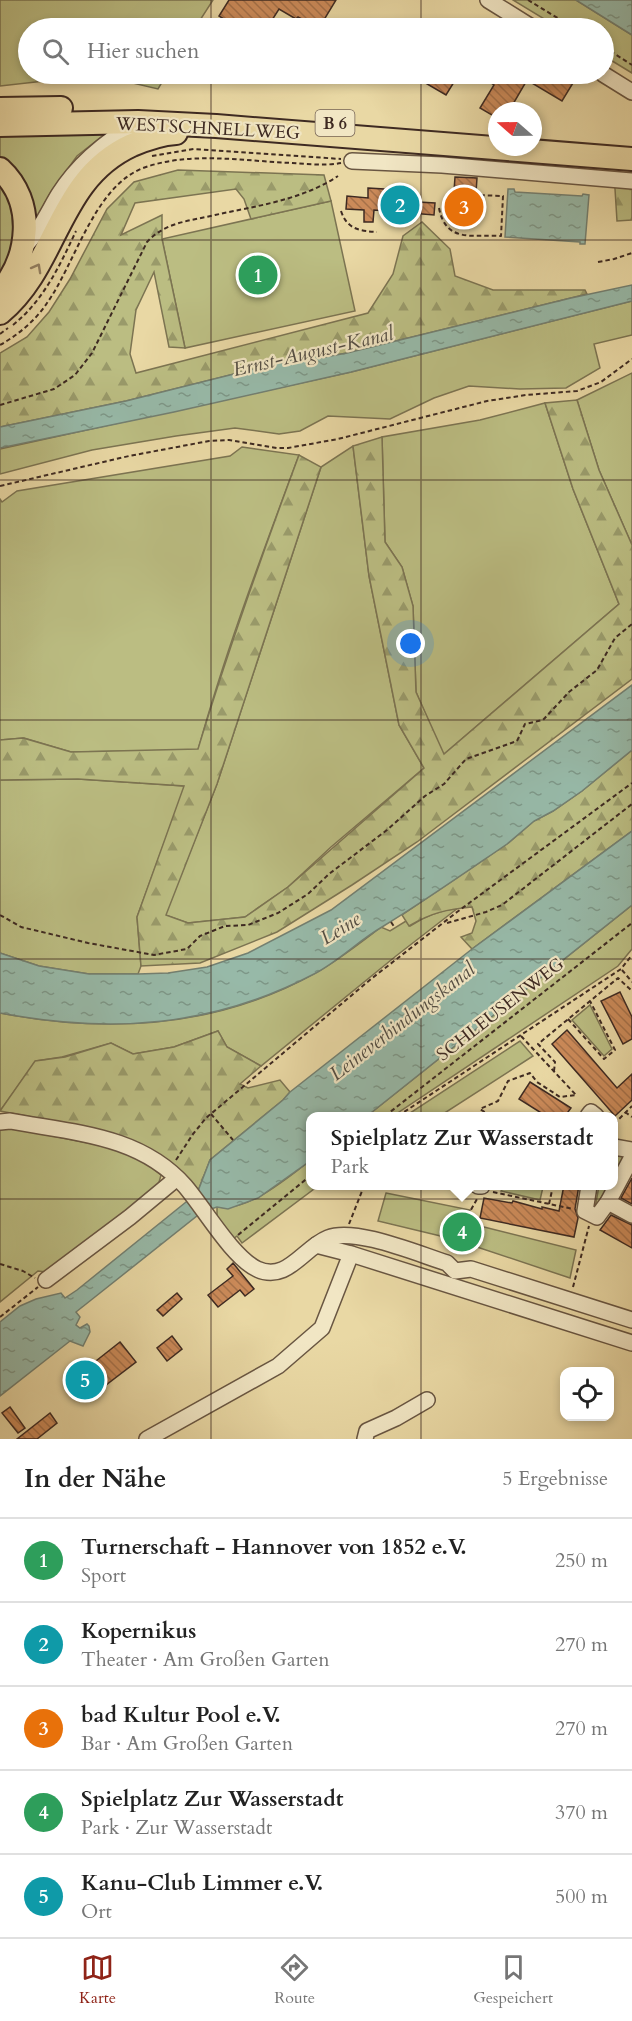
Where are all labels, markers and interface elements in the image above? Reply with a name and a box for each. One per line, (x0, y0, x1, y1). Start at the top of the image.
search box (18, 18, 614, 84)
icon: search (39, 35, 72, 68)
text: Hier suchen (87, 36, 200, 66)
north arrow (488, 102, 542, 156)
road number: B 6 (316, 110, 354, 136)
street label: WESTSCHNELLWEG (114, 111, 301, 146)
pin: 2 (380, 182, 420, 228)
pin: 3 (444, 184, 484, 230)
pin: 1 (238, 252, 278, 298)
one-way arrow (30, 264, 41, 275)
water label: Ernst-August-Kanal (230, 320, 397, 383)
your location (396, 629, 425, 658)
water label: Leine (315, 905, 366, 951)
street label: SCHLEUSENWEG (431, 952, 569, 1067)
water label: Leineverbindungskanal (324, 956, 481, 1087)
popup (306, 1112, 618, 1190)
text: Spielplatz Zur Wasserstadt (331, 1123, 593, 1153)
text: Park (331, 1153, 369, 1180)
pin: 4 (442, 1210, 482, 1254)
pin: 5 (66, 1358, 104, 1402)
map controls (560, 1367, 614, 1421)
button: locate (560, 1367, 614, 1421)
text: In der Nähe (24, 1461, 166, 1496)
text: 5 Ergebnisse (502, 1465, 608, 1492)
text: Turnerschaft - Hannover von 1852 e.V. (81, 1532, 467, 1562)
text: 1 (38, 1547, 49, 1574)
text: 250 m (555, 1547, 608, 1574)
text: Sport (81, 1562, 126, 1589)
text: Kopernikus (81, 1616, 196, 1646)
text: 2 (38, 1631, 49, 1658)
text: 270 m (555, 1631, 608, 1658)
text: Theater · Am Großen Garten (81, 1646, 330, 1673)
text: bad Kultur Pool e.V. (81, 1700, 281, 1730)
text: 3 (38, 1715, 49, 1742)
text: 270 m (555, 1715, 608, 1742)
text: Bar · Am Großen Garten (81, 1730, 293, 1757)
text: Spielplatz Zur Wasserstadt (81, 1784, 343, 1814)
text: 4 (38, 1799, 49, 1826)
text: 370 m (555, 1799, 608, 1826)
text: Park · Zur Wasserstadt (81, 1814, 272, 1841)
text: Kanu-Club Limmer e.V. (81, 1868, 323, 1898)
text: 5 (38, 1883, 49, 1910)
text: 500 m (555, 1883, 608, 1910)
text: Ort (81, 1898, 112, 1925)
tab: Karte (79, 1951, 116, 2009)
tab: Route (274, 1951, 315, 2009)
tab: Gespeichert (473, 1951, 553, 2009)

